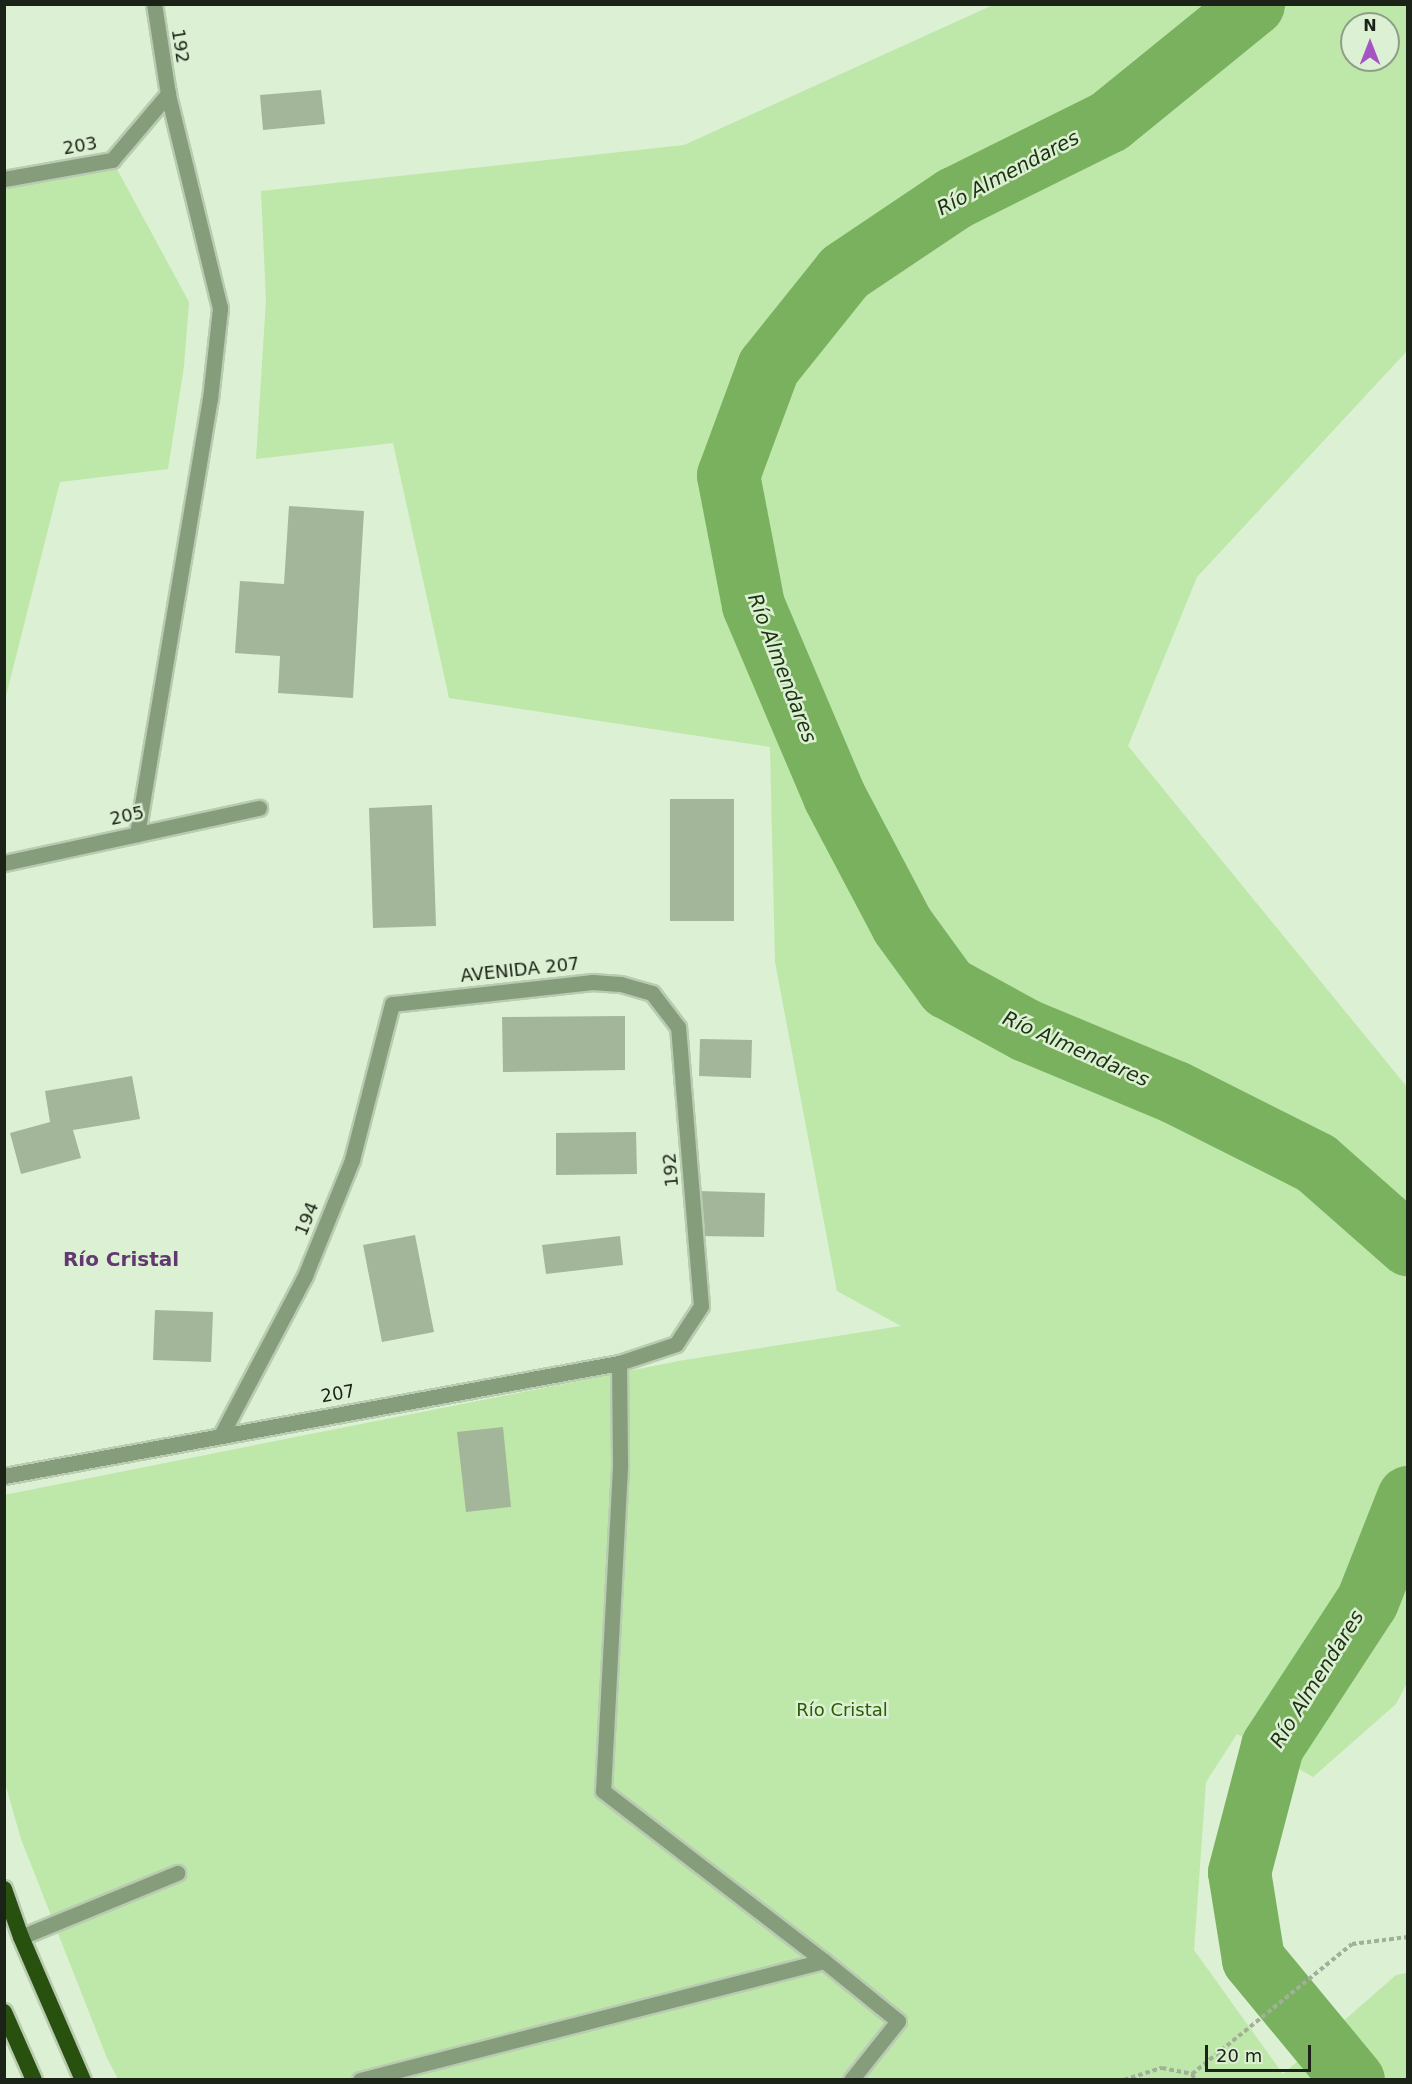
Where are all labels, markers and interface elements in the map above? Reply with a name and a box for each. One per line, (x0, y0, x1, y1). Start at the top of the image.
north arrow (1340, 12, 1400, 72)
text: N (1363, 16, 1377, 35)
street label: 192 (167, 27, 193, 65)
water label: Río Almendares (933, 125, 1083, 221)
street label: 203 (61, 132, 99, 160)
water label: Río Almendares (743, 590, 821, 746)
street label: 205 (108, 802, 146, 830)
street label: AVENIDA 207 (459, 953, 581, 987)
water label: Río Almendares (999, 1006, 1153, 1092)
street label: 192 (659, 1152, 683, 1188)
street label: 194 (291, 1199, 323, 1239)
district label: Río Cristal (63, 1247, 179, 1271)
street label: 207 (319, 1380, 357, 1408)
water label: Río Almendares (1265, 1606, 1369, 1752)
park label: Río Cristal (796, 1699, 888, 1721)
scale bar (1208, 2033, 1314, 2071)
text: 20 m (1216, 2045, 1262, 2066)

